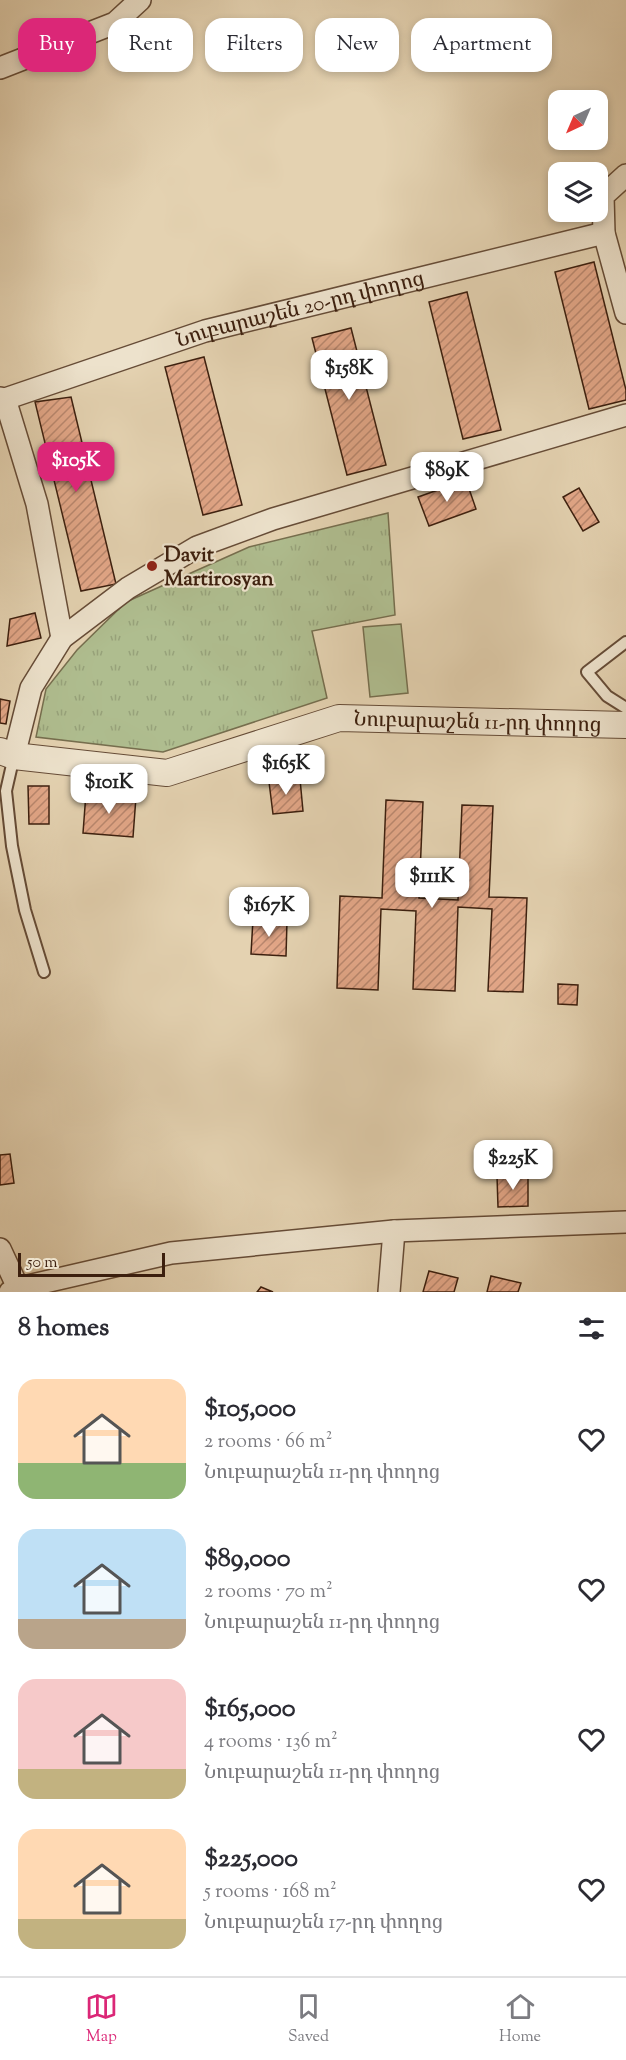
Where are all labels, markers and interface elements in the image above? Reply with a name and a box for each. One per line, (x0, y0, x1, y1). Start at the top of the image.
chip: Buy (18, 18, 96, 72)
chip: Rent (108, 18, 193, 72)
chip: Filters (205, 18, 303, 72)
chip: New (315, 18, 399, 72)
chip: Apartment (411, 18, 552, 72)
north arrow (548, 90, 608, 150)
map controls (548, 90, 608, 222)
button: layers (548, 162, 608, 222)
street label: Նուբարաշեն 20-րդ փողոց (173, 265, 428, 357)
pin: $158K (307, 350, 391, 401)
text: $158K (325, 355, 373, 384)
pin: $105K (34, 442, 118, 493)
text: $105K (51, 447, 101, 476)
pin: $89K (411, 452, 483, 503)
text: $89K (425, 457, 469, 486)
place label: Davit Martirosyan (164, 541, 274, 595)
marker: Davit Martirosyan (145, 559, 159, 573)
street label: Նուբարաշեն 11-րդ փողոց (353, 705, 602, 741)
pin: $165K (244, 745, 328, 796)
text: $165K (262, 750, 310, 779)
pin: $101K (67, 764, 151, 815)
text: $101K (85, 769, 133, 798)
pin: $111K (390, 858, 474, 909)
text: $111K (409, 863, 455, 892)
pin: $167K (227, 887, 311, 938)
text: $167K (243, 892, 295, 921)
pin: $225K (471, 1140, 555, 1191)
text: $225K (488, 1145, 538, 1174)
scale bar (18, 1250, 165, 1278)
text: 50 m (27, 1252, 58, 1275)
text: 8 homes (18, 1310, 109, 1347)
icon: filters (575, 1312, 608, 1345)
text: $105,000 (204, 1391, 296, 1428)
icon: home (66, 1403, 138, 1475)
icon: heart (575, 1423, 608, 1456)
text: 2 rooms · 66 m² (204, 1428, 332, 1457)
text: Նուբարաշեն 11-րդ փողոց (204, 1459, 440, 1488)
text: $89,000 (204, 1541, 291, 1578)
icon: home (66, 1553, 138, 1625)
icon: heart (575, 1573, 608, 1606)
text: 2 rooms · 70 m² (204, 1578, 333, 1607)
text: Նուբարաշեն 11-րդ փողոց (204, 1609, 440, 1638)
text: $165,000 (204, 1691, 296, 1728)
icon: home (66, 1703, 138, 1775)
icon: heart (575, 1723, 608, 1756)
text: 4 rooms · 136 m² (204, 1728, 338, 1757)
text: Նուբարաշեն 11-րդ փողոց (204, 1759, 440, 1788)
text: $225,000 (204, 1841, 298, 1878)
icon: home (66, 1853, 138, 1925)
icon: heart (575, 1873, 608, 1906)
text: 5 rooms · 168 m² (204, 1878, 337, 1907)
text: Նուբարաշեն 17-րդ փողոց (204, 1909, 443, 1938)
tab: Map (85, 1990, 118, 2049)
tab: Saved (288, 1990, 329, 2049)
tab: Home (499, 1990, 541, 2049)

